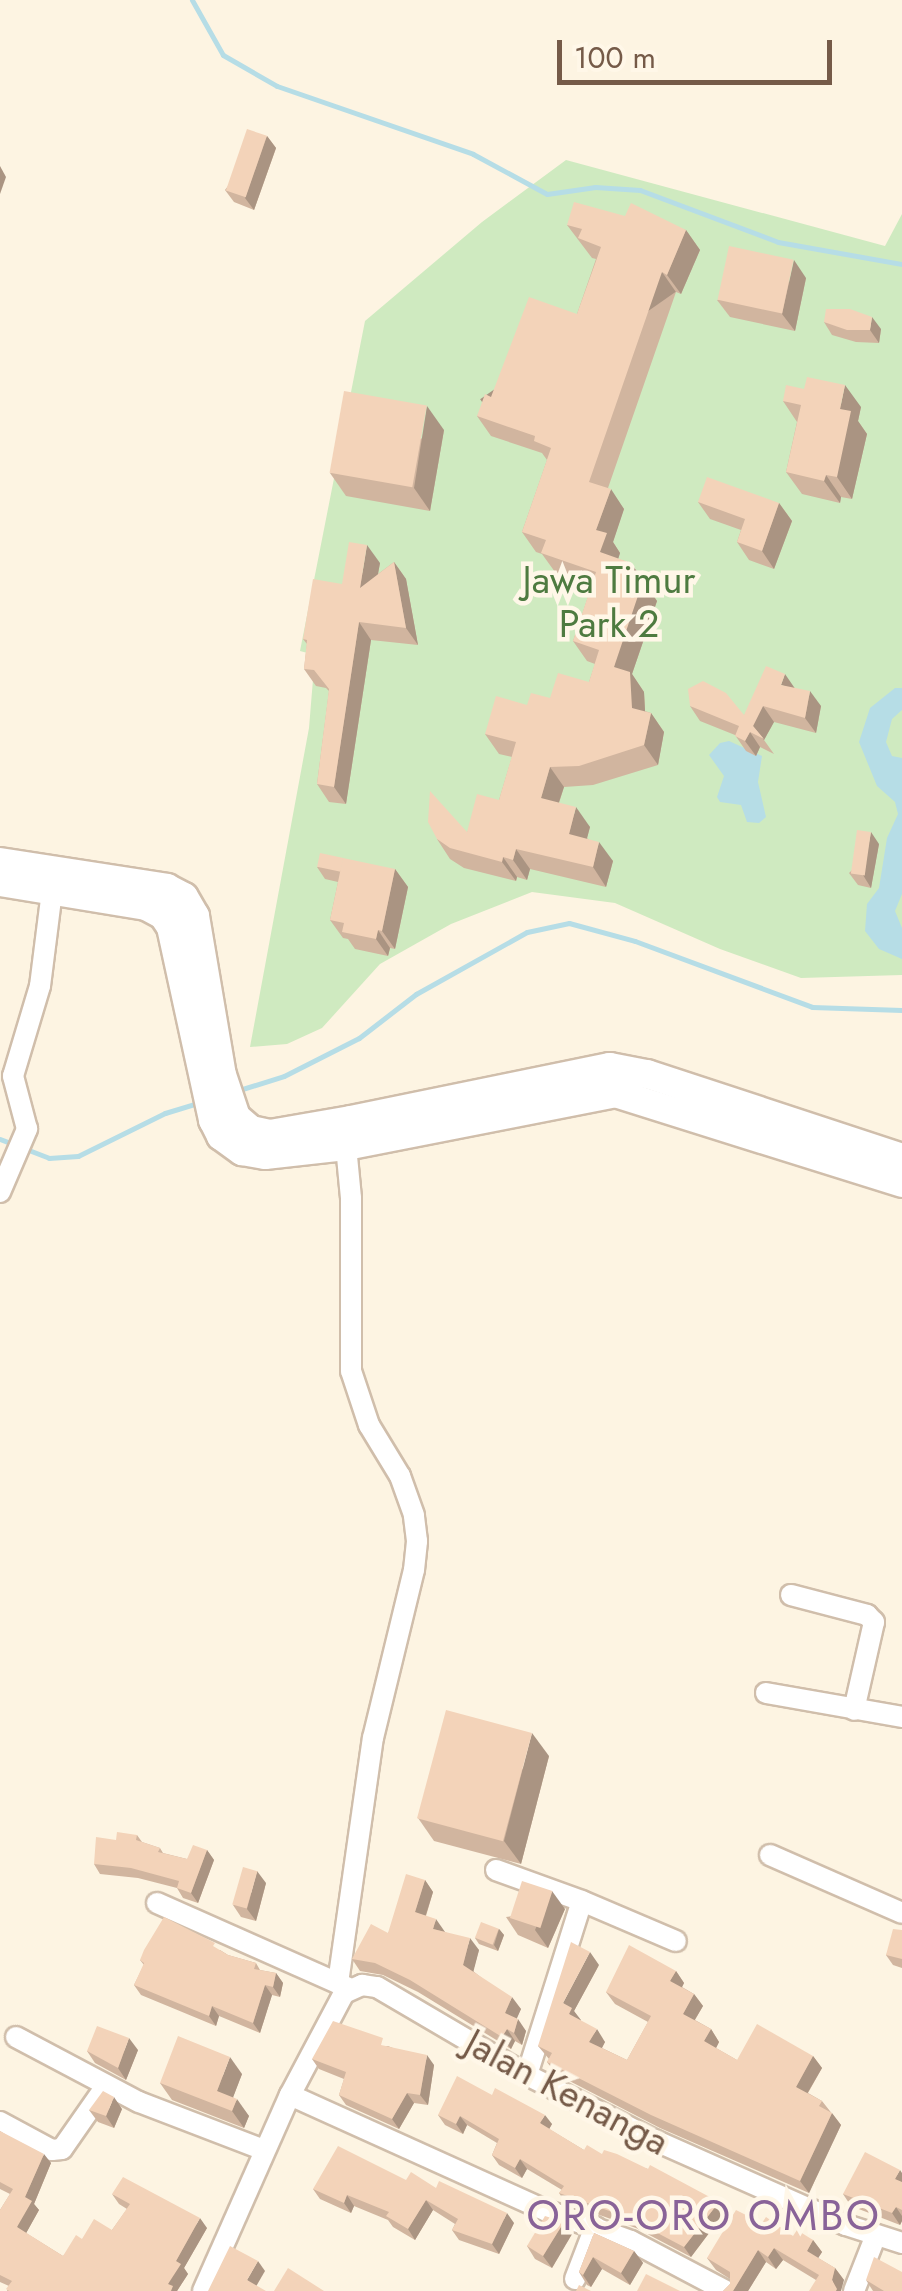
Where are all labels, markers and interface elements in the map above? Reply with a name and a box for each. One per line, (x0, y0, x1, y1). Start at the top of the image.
scale bar (562, 20, 837, 82)
text: 100 m (574, 36, 656, 79)
park label: Jawa Timur Park 2 (523, 557, 695, 646)
street label: Jalan Kenanga (458, 2019, 676, 2165)
district label: ORO-ORO OMBO (527, 2191, 881, 2241)

